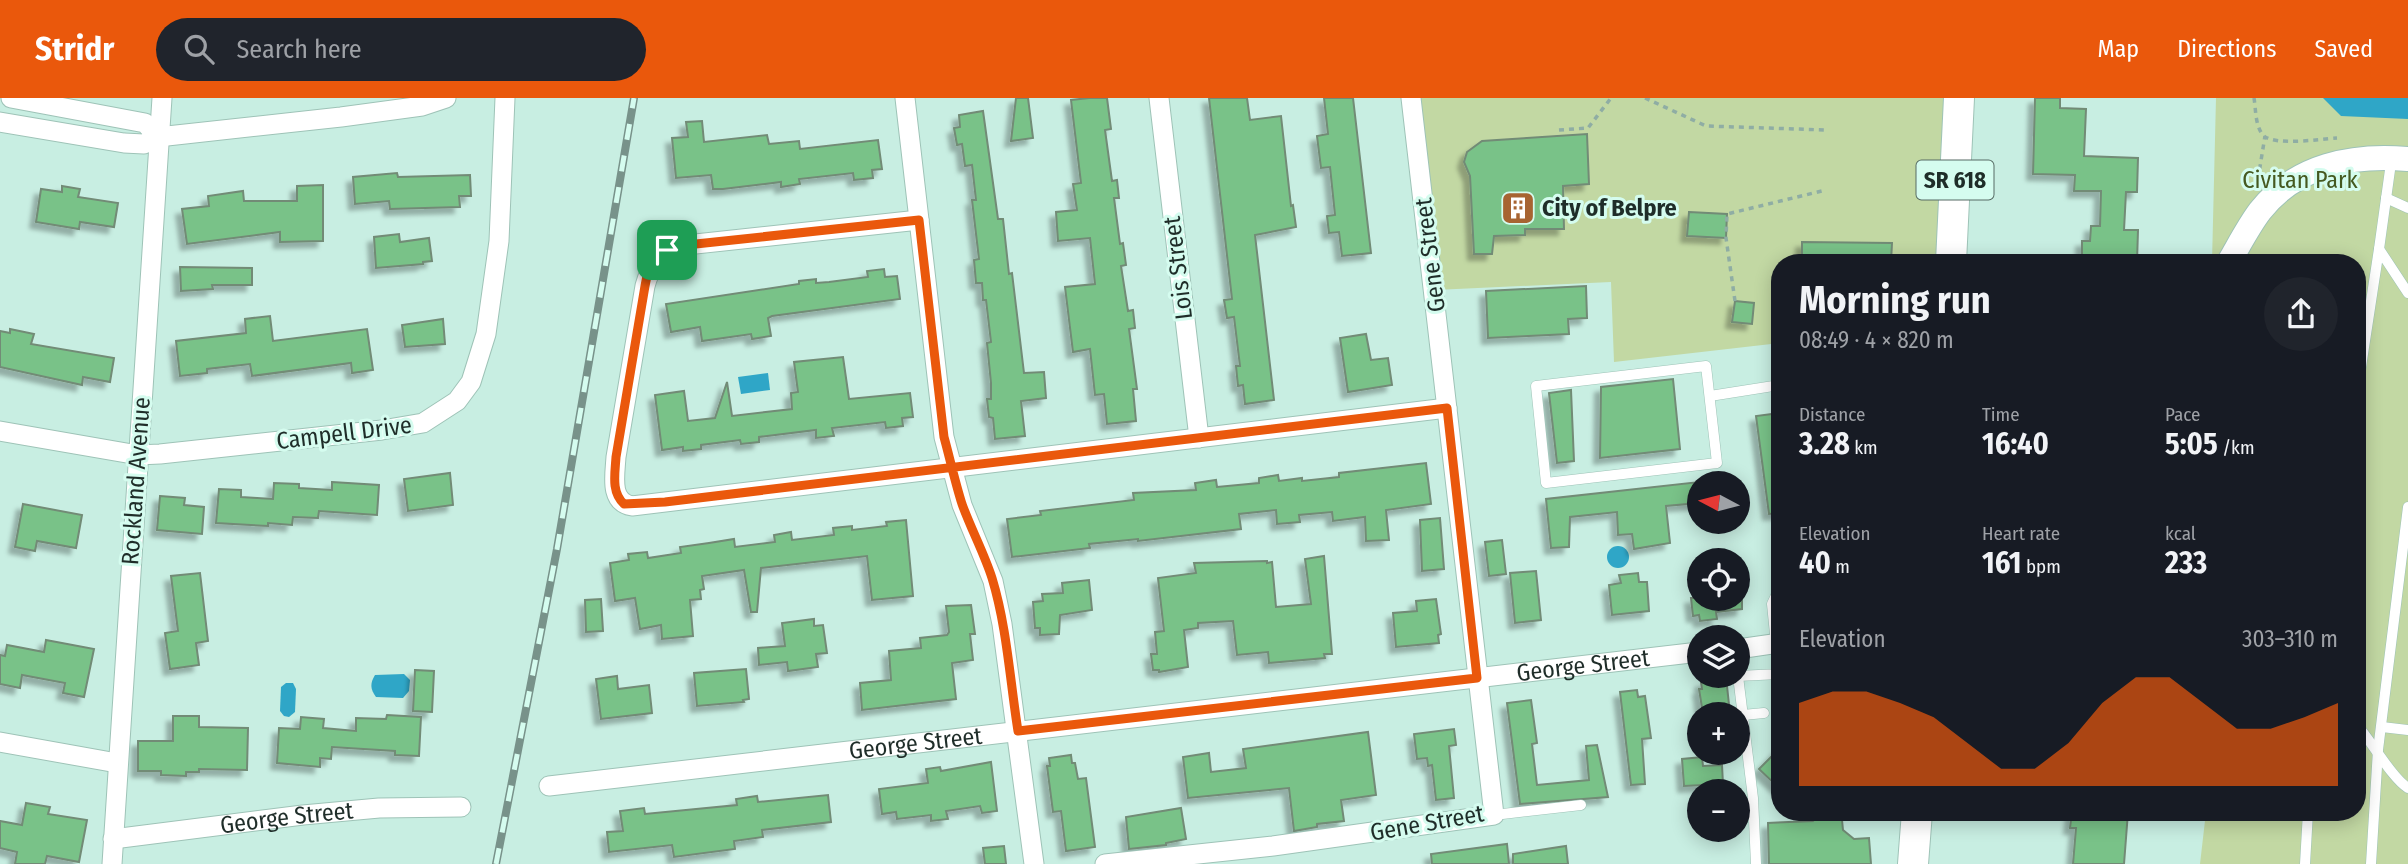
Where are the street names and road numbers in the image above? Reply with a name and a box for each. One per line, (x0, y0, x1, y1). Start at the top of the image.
road number: SR 618 (1916, 160, 1994, 200)
street label: Gene Street (1409, 196, 1451, 314)
street label: Lois Street (1158, 215, 1198, 321)
street label: Rockland Avenue (116, 396, 156, 566)
street label: Campell Drive (275, 411, 413, 455)
street label: George Street (1515, 644, 1651, 687)
street label: George Street (847, 722, 984, 765)
street label: George Street (219, 796, 355, 839)
street label: Gene Street (1368, 799, 1486, 847)

